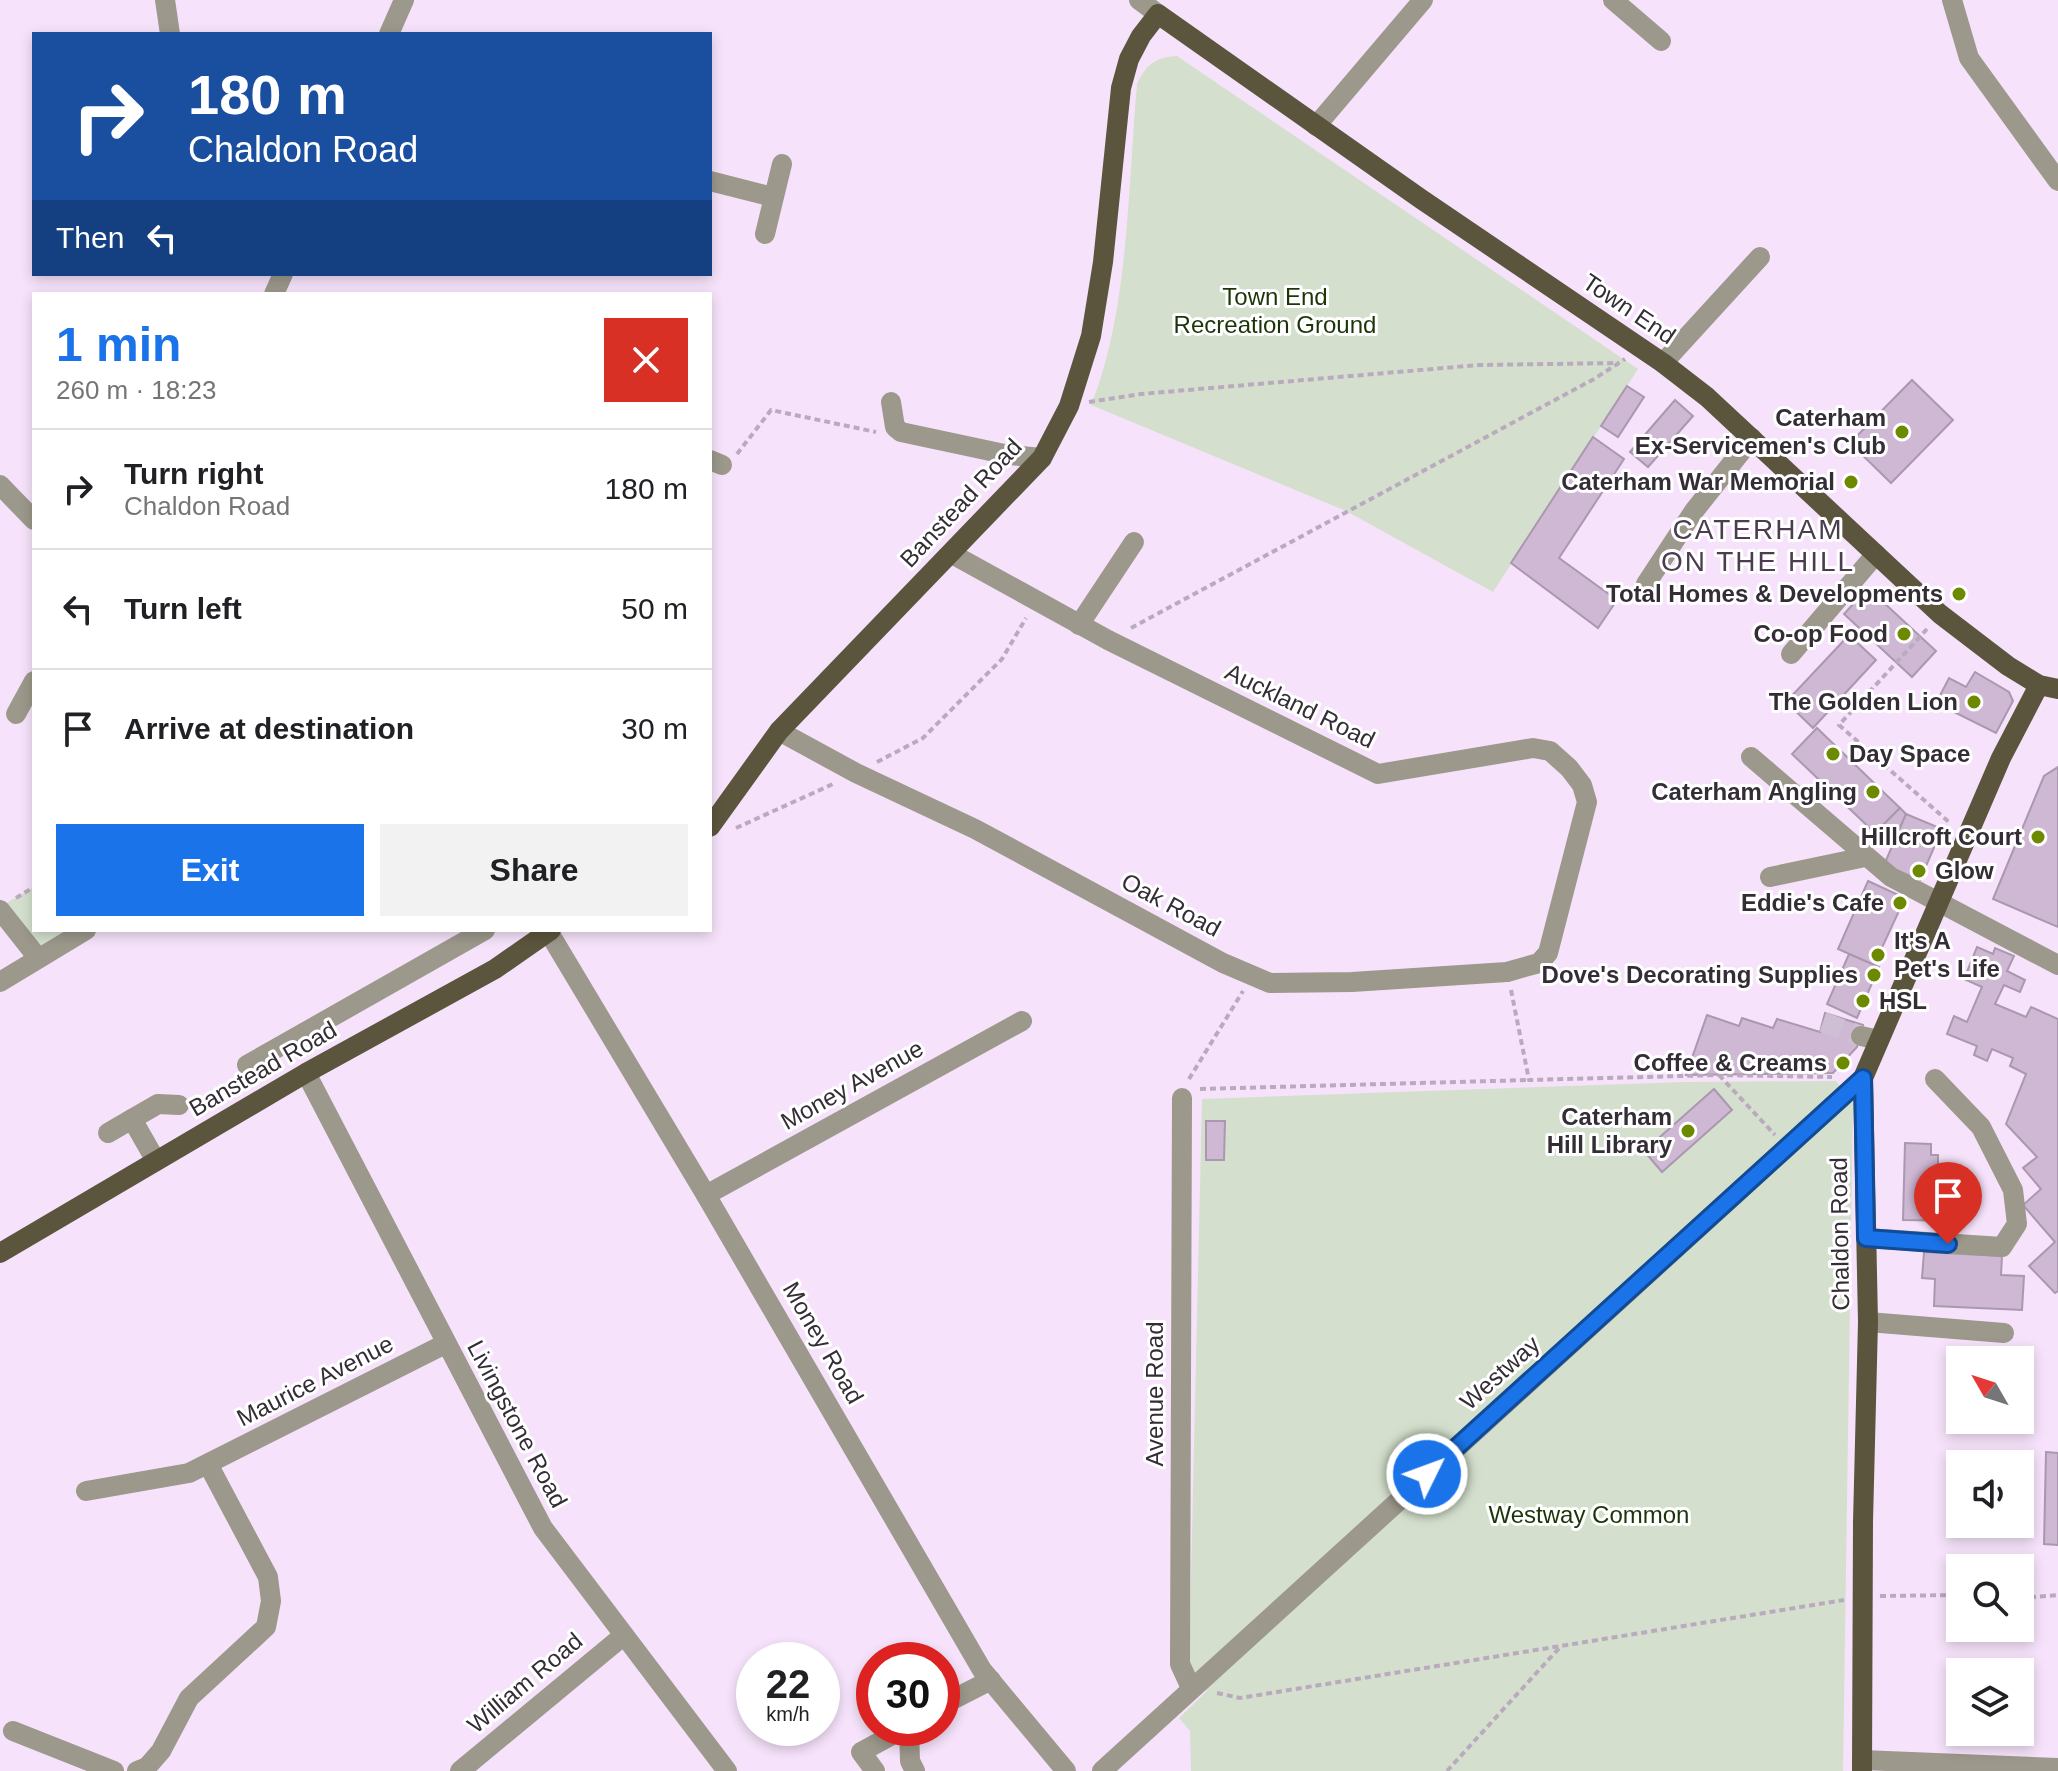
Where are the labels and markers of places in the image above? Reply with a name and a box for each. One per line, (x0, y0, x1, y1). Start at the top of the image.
place label: Caterham Ex-Servicemen's Club (1635, 404, 1886, 459)
marker: Caterham Ex-Servicemen's Club (1893, 423, 1911, 441)
place label: Caterham War Memorial (1561, 468, 1835, 495)
marker: Caterham War Memorial (1842, 473, 1860, 491)
place label: Total Homes & Developments (1606, 580, 1943, 607)
marker: Total Homes & Developments (1950, 585, 1968, 603)
place label: Co-op Food (1753, 620, 1888, 647)
marker: Co-op Food (1895, 625, 1913, 643)
place label: The Golden Lion (1769, 688, 1958, 715)
marker: The Golden Lion (1965, 693, 1983, 711)
place label: Day Space (1849, 740, 1970, 767)
marker: Day Space (1824, 745, 1842, 763)
place label: Caterham Angling (1651, 778, 1857, 805)
marker: Caterham Angling (1864, 783, 1882, 801)
place label: Hillcroft Court (1861, 823, 2022, 850)
marker: Hillcroft Court (2029, 828, 2047, 846)
place label: Glow (1935, 857, 1994, 884)
marker: Glow (1910, 862, 1928, 880)
place label: Eddie's Cafe (1741, 889, 1884, 916)
marker: Eddie's Cafe (1891, 894, 1909, 912)
place label: It's A Pet's Life (1894, 927, 2000, 982)
marker: It's A Pet's Life (1869, 946, 1887, 964)
place label: Dove's Decorating Supplies (1542, 961, 1858, 988)
marker: Dove's Decorating Supplies (1865, 966, 1883, 984)
place label: HSL (1879, 987, 1927, 1014)
marker: HSL (1854, 992, 1872, 1010)
place label: Coffee & Creams (1634, 1049, 1827, 1076)
marker: Coffee & Creams (1834, 1054, 1852, 1072)
place label: Caterham Hill Library (1547, 1103, 1673, 1158)
marker: Caterham Hill Library (1679, 1122, 1697, 1140)
pin (1914, 1162, 1982, 1244)

